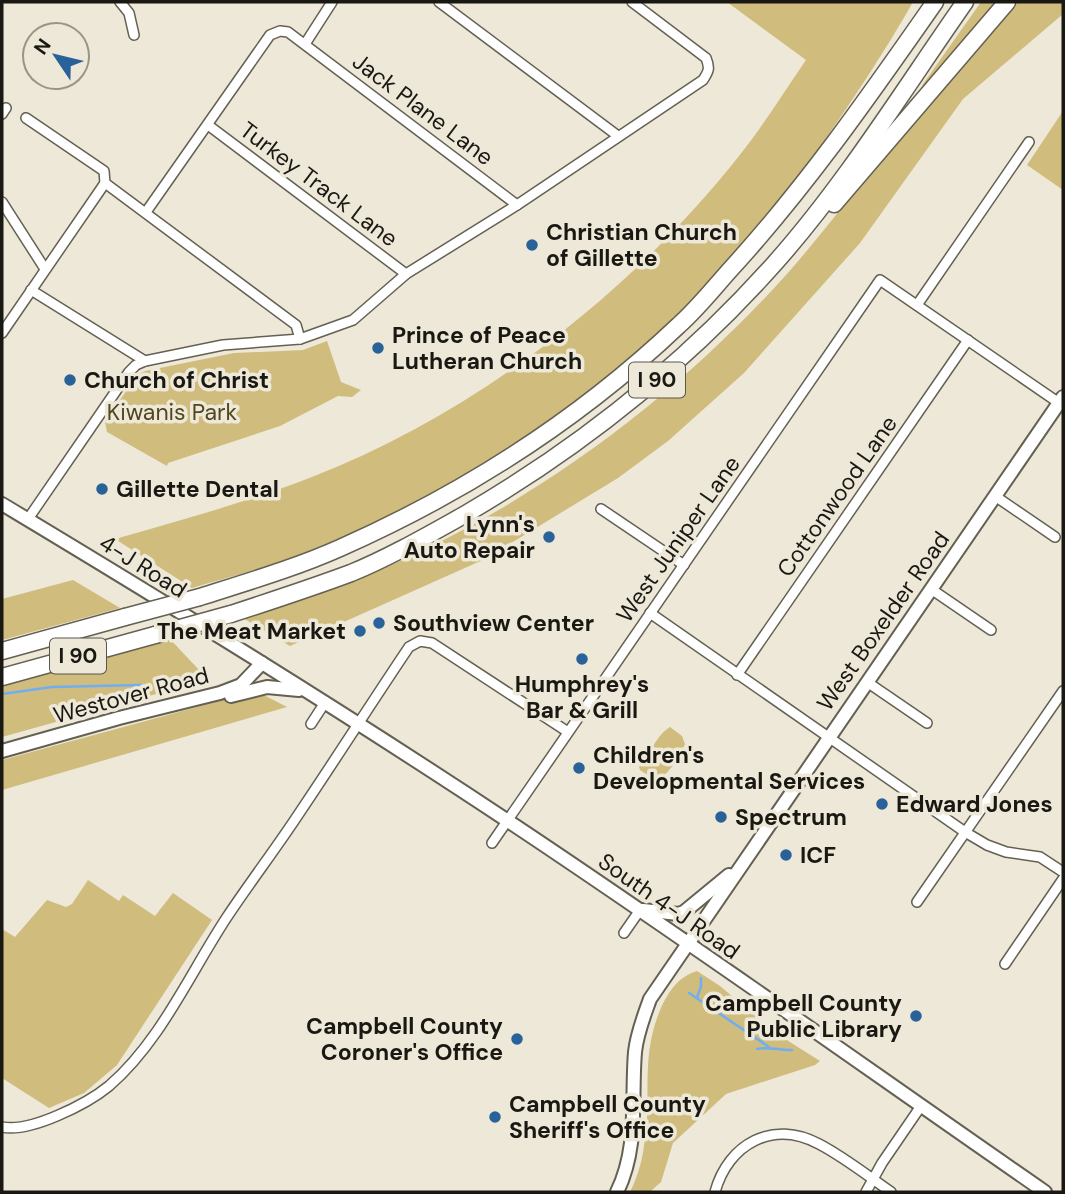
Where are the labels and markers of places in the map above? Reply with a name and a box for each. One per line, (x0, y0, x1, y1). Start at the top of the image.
place label: Christian Church of Gillette (546, 217, 737, 273)
marker: Christian Church of Gillette (524, 237, 540, 253)
place label: Prince of Peace Lutheran Church (392, 320, 582, 376)
marker: Prince of Peace Lutheran Church (370, 340, 386, 356)
place label: Church of Christ (84, 365, 269, 395)
marker: Church of Christ (62, 372, 78, 388)
place label: Gillette Dental (116, 474, 279, 504)
marker: Gillette Dental (94, 481, 110, 497)
place label: Lynn's Auto Repair (404, 509, 535, 565)
marker: Lynn's Auto Repair (541, 529, 557, 545)
place label: Southview Center (393, 608, 594, 638)
marker: Southview Center (371, 615, 387, 631)
place label: The Meat Market (157, 616, 346, 646)
marker: The Meat Market (352, 623, 368, 639)
marker: Humphrey's Bar & Grill (574, 651, 590, 667)
place label: Humphrey's Bar & Grill (515, 669, 649, 725)
place label: Children's Developmental Services (593, 740, 865, 796)
marker: Children's Developmental Services (571, 760, 587, 776)
place label: Edward Jones (896, 789, 1053, 819)
marker: Edward Jones (874, 796, 890, 812)
place label: Spectrum (735, 802, 847, 832)
marker: Spectrum (713, 809, 729, 825)
place label: ICF (800, 840, 836, 870)
marker: ICF (778, 847, 794, 863)
place label: Campbell County Public Library (705, 988, 902, 1044)
marker: Campbell County Public Library (908, 1008, 924, 1024)
place label: Campbell County Coroner's Office (306, 1011, 503, 1067)
marker: Campbell County Coroner's Office (509, 1031, 525, 1047)
place label: Campbell County Sheriff's Office (509, 1089, 706, 1145)
marker: Campbell County Sheriff's Office (487, 1109, 503, 1125)

